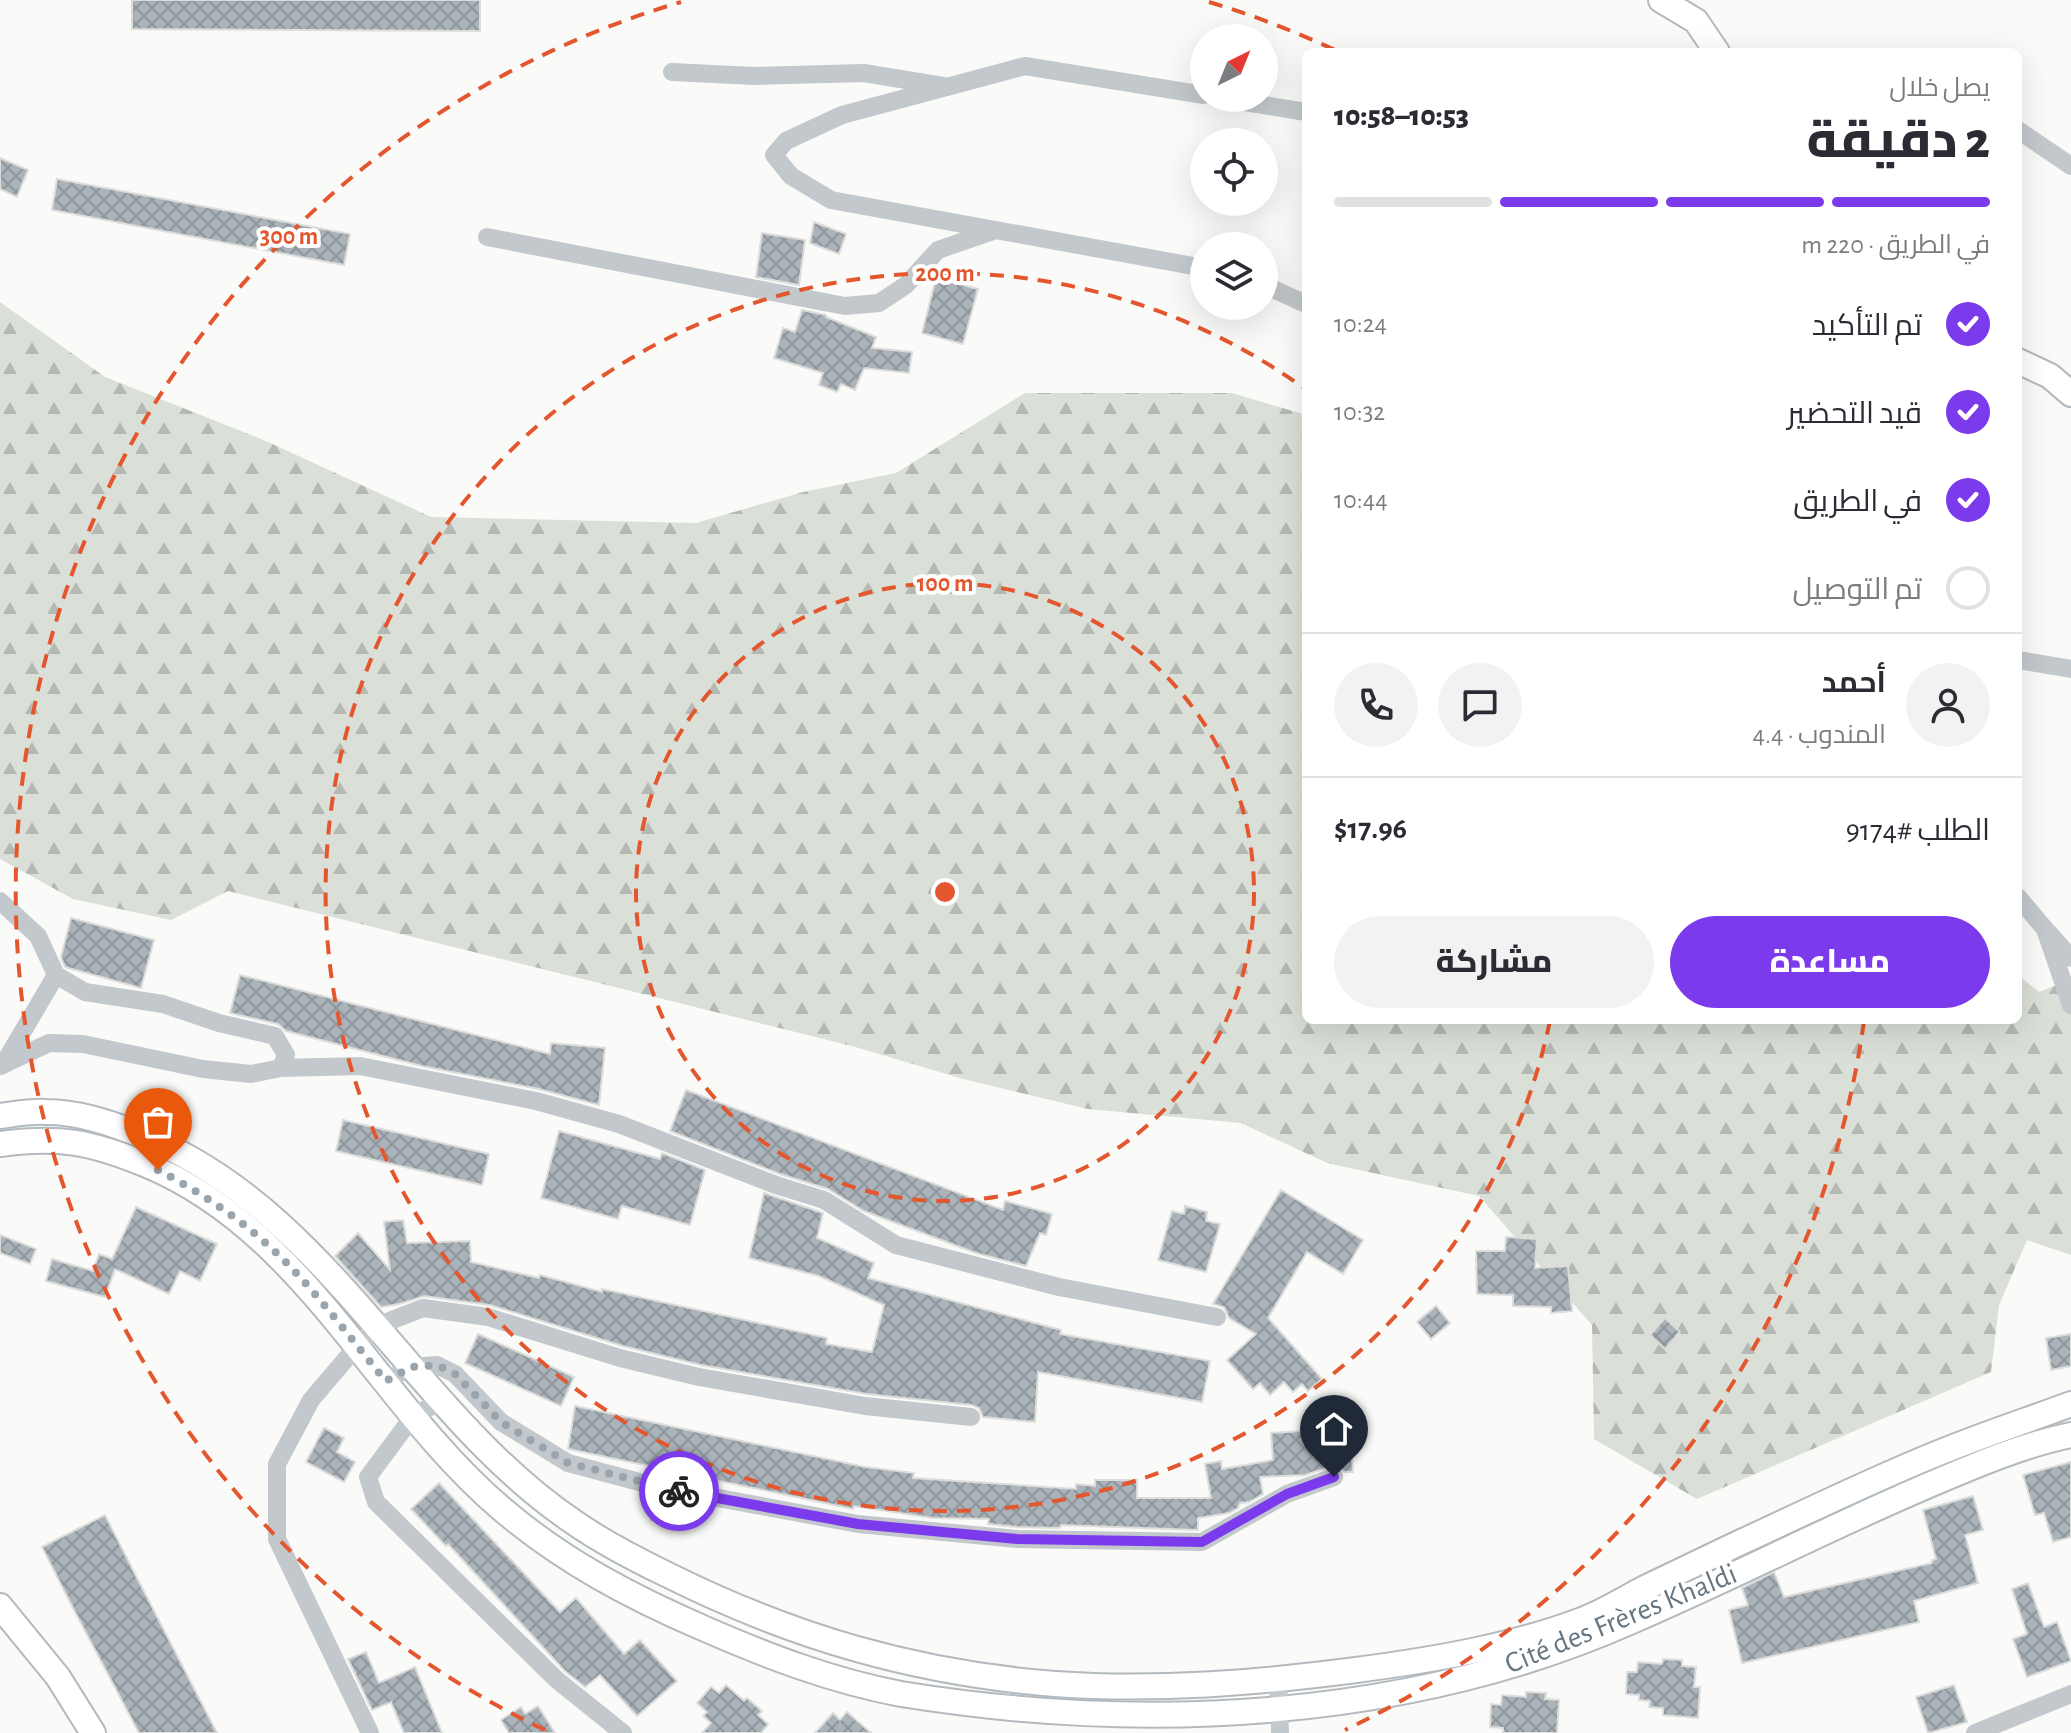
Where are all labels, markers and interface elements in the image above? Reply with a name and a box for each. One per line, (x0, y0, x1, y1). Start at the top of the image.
north arrow (1190, 24, 1278, 112)
map controls (1190, 24, 1278, 320)
text: يصل خلال (1889, 75, 1990, 101)
text: 10:53–10:58 (1334, 101, 1469, 131)
text: 2 دقيقة (1807, 115, 1990, 167)
button: locate (1190, 128, 1278, 216)
text: 300 m (260, 225, 318, 249)
button: layers (1190, 232, 1278, 320)
text: في الطريق · 220 m (1801, 232, 1990, 258)
text: 200 m (915, 262, 975, 286)
icon: check (1946, 302, 1990, 346)
text: 10:24 (1334, 311, 1387, 337)
text: تم التأكيد (1812, 311, 1922, 341)
icon: check (1946, 390, 1990, 434)
text: 10:32 (1334, 399, 1385, 425)
text: قيد التحضير (1787, 399, 1922, 429)
icon: check (1946, 478, 1990, 522)
text: 10:44 (1334, 487, 1388, 513)
text: في الطريق (1793, 487, 1922, 517)
text: 100 m (917, 572, 973, 596)
text: تم التوصيل (1792, 575, 1922, 605)
button: phone (1334, 663, 1418, 747)
button: chat (1438, 663, 1522, 747)
button: person (1906, 663, 1990, 747)
text: أحمد (1822, 668, 1886, 698)
text: المندوب · 4.4 (1753, 722, 1886, 748)
text: $17.96 (1334, 814, 1407, 844)
text: الطلب #9174 (1846, 816, 1990, 846)
centre of rings (931, 878, 959, 906)
button: مشاركة (1334, 916, 1654, 1008)
button: مساعدة (1670, 916, 1990, 1008)
pin (124, 1088, 192, 1170)
icon: bag (136, 1100, 180, 1144)
pin (1300, 1395, 1368, 1477)
icon: home (1312, 1407, 1356, 1451)
courier (639, 1451, 719, 1531)
icon: bike (657, 1469, 701, 1513)
street label: Cité des Frères Khaldi (1501, 1559, 1741, 1679)

